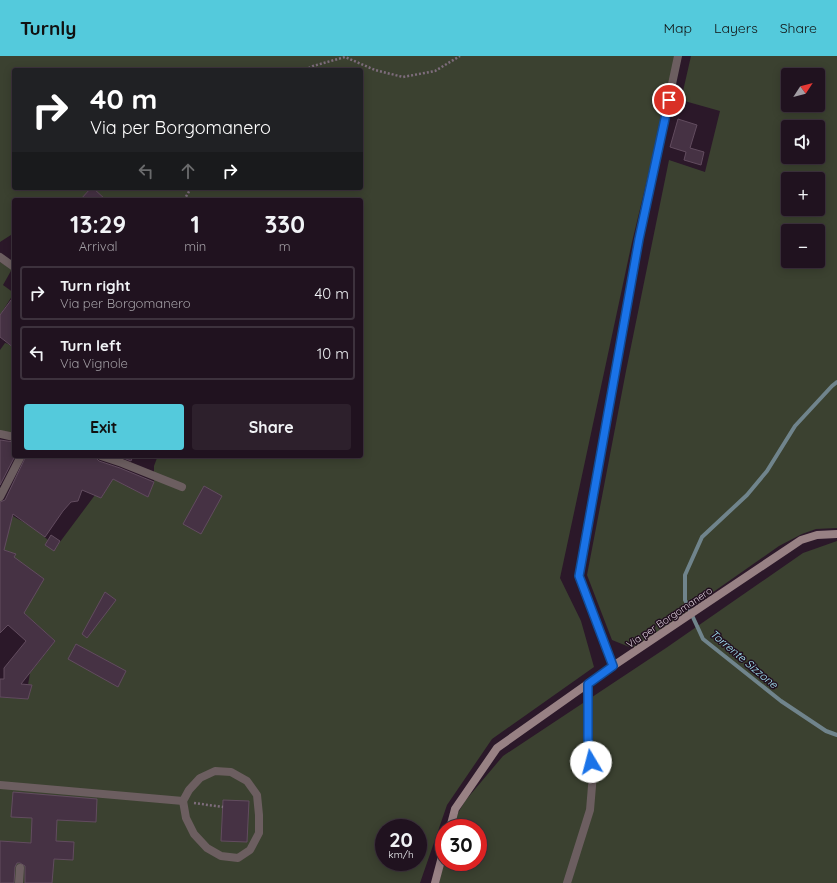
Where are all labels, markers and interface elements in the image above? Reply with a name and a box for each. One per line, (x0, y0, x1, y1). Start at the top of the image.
text: Turnly (20, 16, 76, 40)
text: Map (663, 19, 692, 37)
text: Layers (714, 19, 758, 37)
text: Share (780, 19, 817, 37)
north arrow (781, 68, 825, 112)
map controls (781, 68, 825, 268)
text: 40 m (90, 81, 157, 116)
pin (652, 83, 686, 117)
icon: right (24, 84, 76, 136)
icon: arrive (658, 89, 680, 111)
text: Via per Borgomanero (90, 116, 271, 139)
button: sound (781, 120, 825, 164)
icon: left (135, 160, 157, 182)
icon: ahead (177, 160, 199, 182)
icon: right (219, 160, 241, 182)
button: + (781, 172, 825, 216)
text: 13:29 (70, 209, 126, 239)
text: 1 (191, 209, 200, 239)
text: 330 (264, 209, 305, 239)
button: − (781, 224, 825, 268)
text: Arrival (79, 238, 118, 254)
text: min (184, 238, 206, 254)
text: m (279, 238, 291, 254)
text: Turn right (60, 276, 131, 295)
icon: right (26, 282, 48, 304)
text: 40 m (314, 284, 349, 303)
text: Via per Borgomanero (60, 295, 191, 311)
text: Turn left (60, 336, 122, 355)
icon: left (26, 342, 48, 364)
text: 10 m (317, 344, 349, 363)
text: Via Vignole (60, 355, 128, 371)
button: Exit (24, 404, 184, 450)
button: Share (192, 404, 351, 450)
street label: Via per Borgomanero (624, 584, 715, 651)
water label: Torrente Sizzone (707, 627, 781, 692)
position arrow (570, 741, 612, 783)
speed limit sign: 30 (435, 819, 487, 871)
text: 20 (389, 827, 413, 852)
text: km/h (388, 848, 414, 861)

